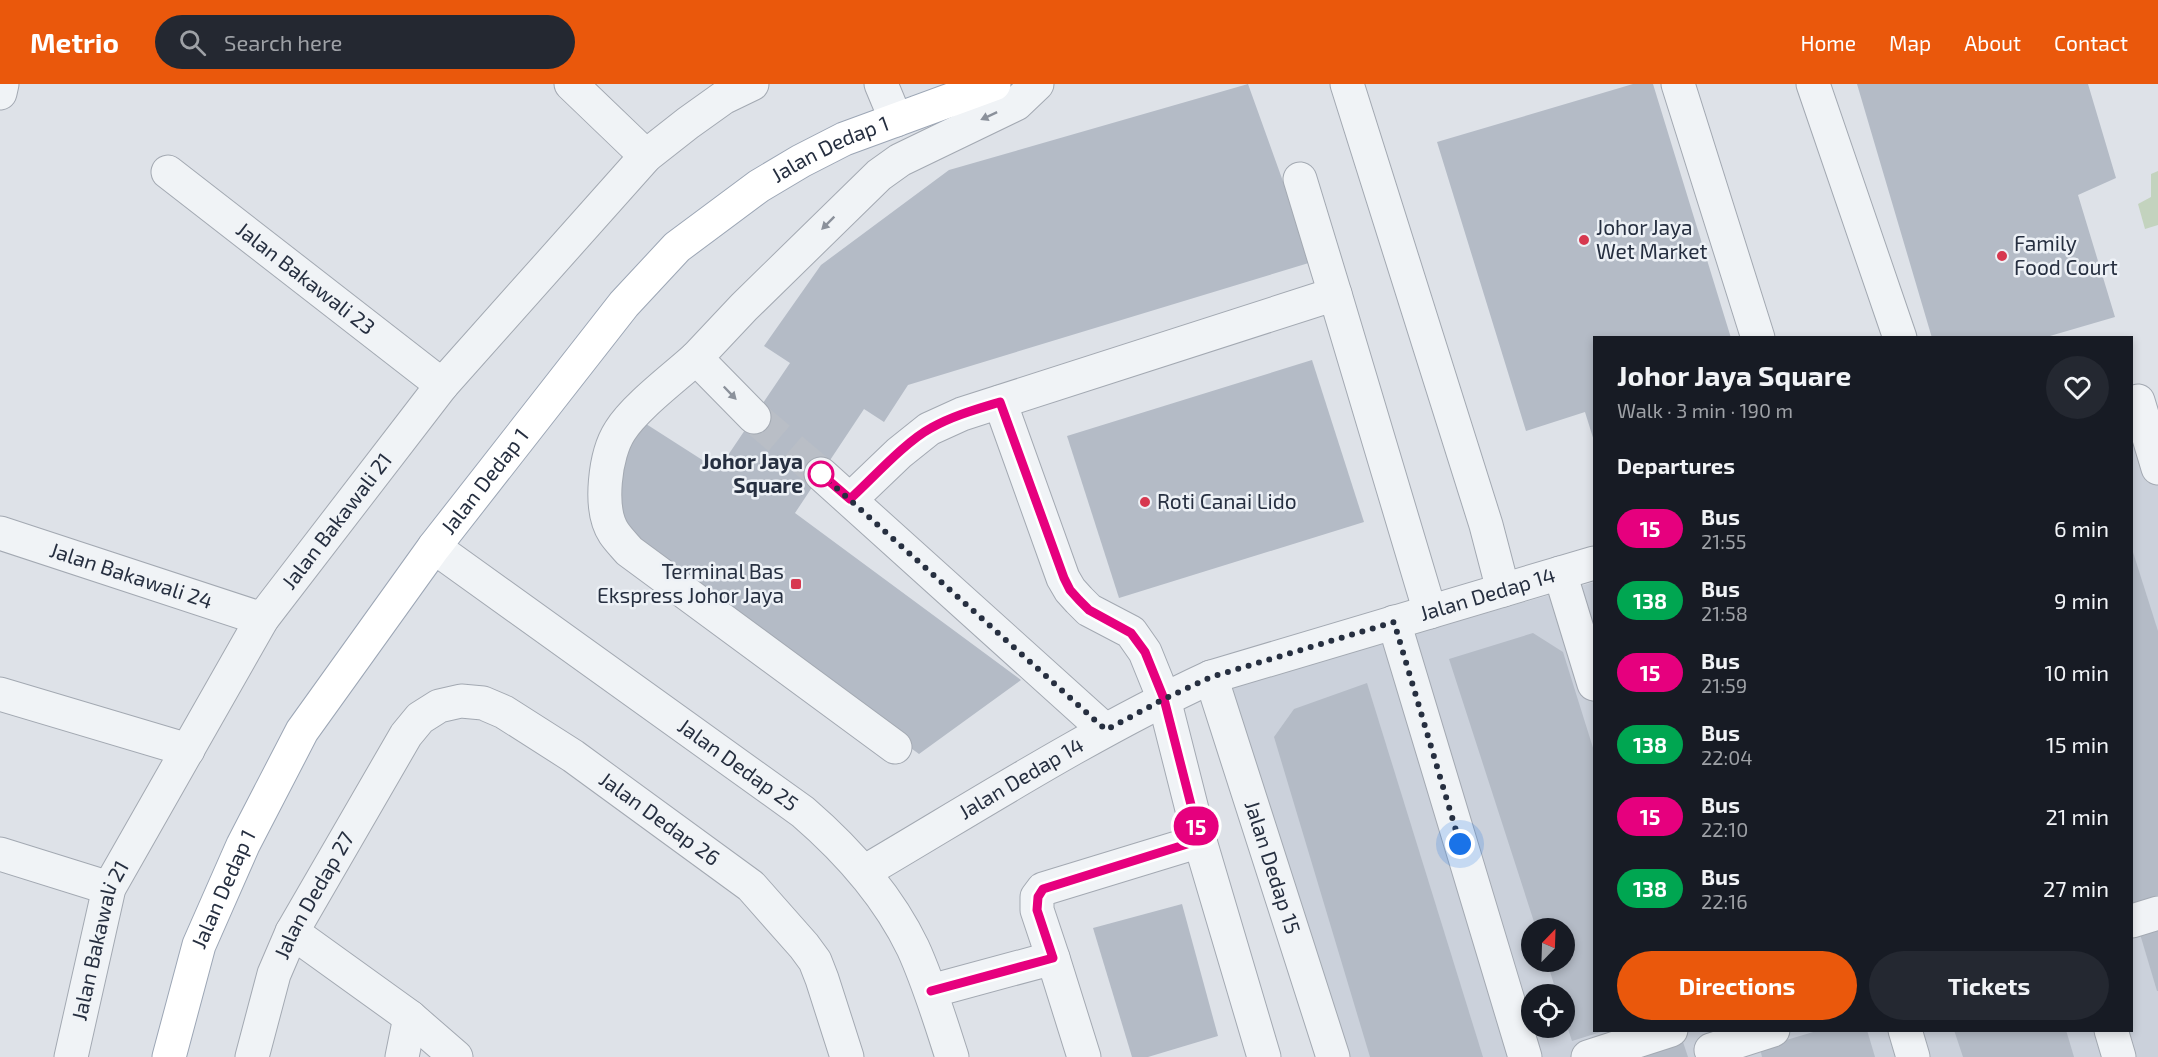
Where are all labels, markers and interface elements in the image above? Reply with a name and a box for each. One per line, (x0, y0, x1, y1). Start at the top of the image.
search box (155, 15, 575, 69)
text: Metrio (30, 25, 119, 59)
icon: search (176, 26, 209, 59)
text: Search here (224, 29, 342, 55)
text: Home (1800, 30, 1856, 55)
text: Map (1889, 30, 1931, 55)
text: About (1964, 30, 2021, 55)
text: Contact (2054, 30, 2128, 55)
street label: Jalan Dedap 1 (766, 110, 892, 187)
one-way arrow (980, 112, 997, 121)
place label: Johor Jaya Wet Market (1596, 214, 1708, 263)
street label: Jalan Bakawali 23 (232, 216, 381, 339)
one-way arrow (822, 216, 836, 230)
place label: Family Food Court (2014, 230, 2118, 279)
marker: Johor Jaya Wet Market (1577, 233, 1591, 247)
marker: Family Food Court (1995, 249, 2009, 263)
button: heart (2046, 356, 2109, 419)
text: Johor Jaya Square (1617, 358, 1851, 392)
one-way arrow (723, 385, 737, 400)
text: Walk · 3 min · 190 m (1617, 398, 1793, 422)
street label: Jalan Dedap 1 (435, 423, 533, 539)
street label: Jalan Bakawali 21 (276, 447, 396, 593)
place label: Johor Jaya Square (702, 448, 803, 497)
text: Departures (1617, 452, 1735, 478)
marker: Johor Jaya Square (808, 461, 834, 487)
place label: Roti Canai Lido (1157, 488, 1297, 513)
marker: Roti Canai Lido (1138, 495, 1152, 509)
text: Bus (1701, 503, 1740, 529)
text: 6 min (2054, 515, 2109, 541)
text: 15 (1640, 516, 1660, 541)
text: 21:55 (1701, 529, 1746, 553)
street label: Jalan Bakawali 24 (47, 536, 216, 613)
place label: Terminal Bas Ekspress Johor Jaya (597, 558, 784, 607)
street label: Jalan Dedap 14 (1417, 561, 1558, 625)
text: Bus (1701, 575, 1740, 601)
marker: Terminal Bas Ekspress Johor Jaya (789, 577, 803, 591)
text: 9 min (2054, 587, 2109, 613)
text: 138 (1633, 588, 1667, 613)
text: 21:58 (1701, 601, 1748, 625)
text: Bus (1701, 647, 1740, 673)
text: 10 min (2045, 659, 2109, 685)
text: 15 (1640, 660, 1660, 685)
text: 21:59 (1701, 673, 1747, 697)
street label: Jalan Dedap 25 (674, 712, 804, 816)
text: Bus (1701, 719, 1740, 745)
street label: Jalan Dedap 14 (954, 731, 1087, 824)
text: 15 min (2046, 731, 2109, 757)
text: 138 (1633, 732, 1667, 757)
text: 22:04 (1701, 745, 1753, 769)
street label: Jalan Dedap 26 (595, 766, 725, 870)
text: Bus (1701, 791, 1740, 817)
street label: Jalan Dedap 15 (1240, 797, 1307, 937)
text: 21 min (2045, 803, 2109, 829)
text: 15 (1640, 804, 1660, 829)
line badge: 15 (1169, 806, 1223, 846)
text: 15 (1186, 814, 1206, 839)
text: 22:10 (1701, 817, 1748, 841)
street label: Jalan Dedap 1 (185, 825, 260, 952)
street label: Jalan Dedap 27 (268, 827, 358, 962)
your location (1445, 829, 1475, 859)
street label: Jalan Bakawali 21 (66, 856, 133, 1023)
text: Bus (1701, 863, 1740, 889)
text: 27 min (2043, 875, 2109, 901)
text: 138 (1633, 876, 1667, 901)
text: 22:16 (1701, 889, 1748, 913)
north arrow (1521, 918, 1575, 972)
map controls (1521, 918, 1575, 1038)
button: Directions (1617, 951, 1857, 1020)
button: Tickets (1869, 951, 2109, 1020)
button: locate (1521, 984, 1575, 1038)

